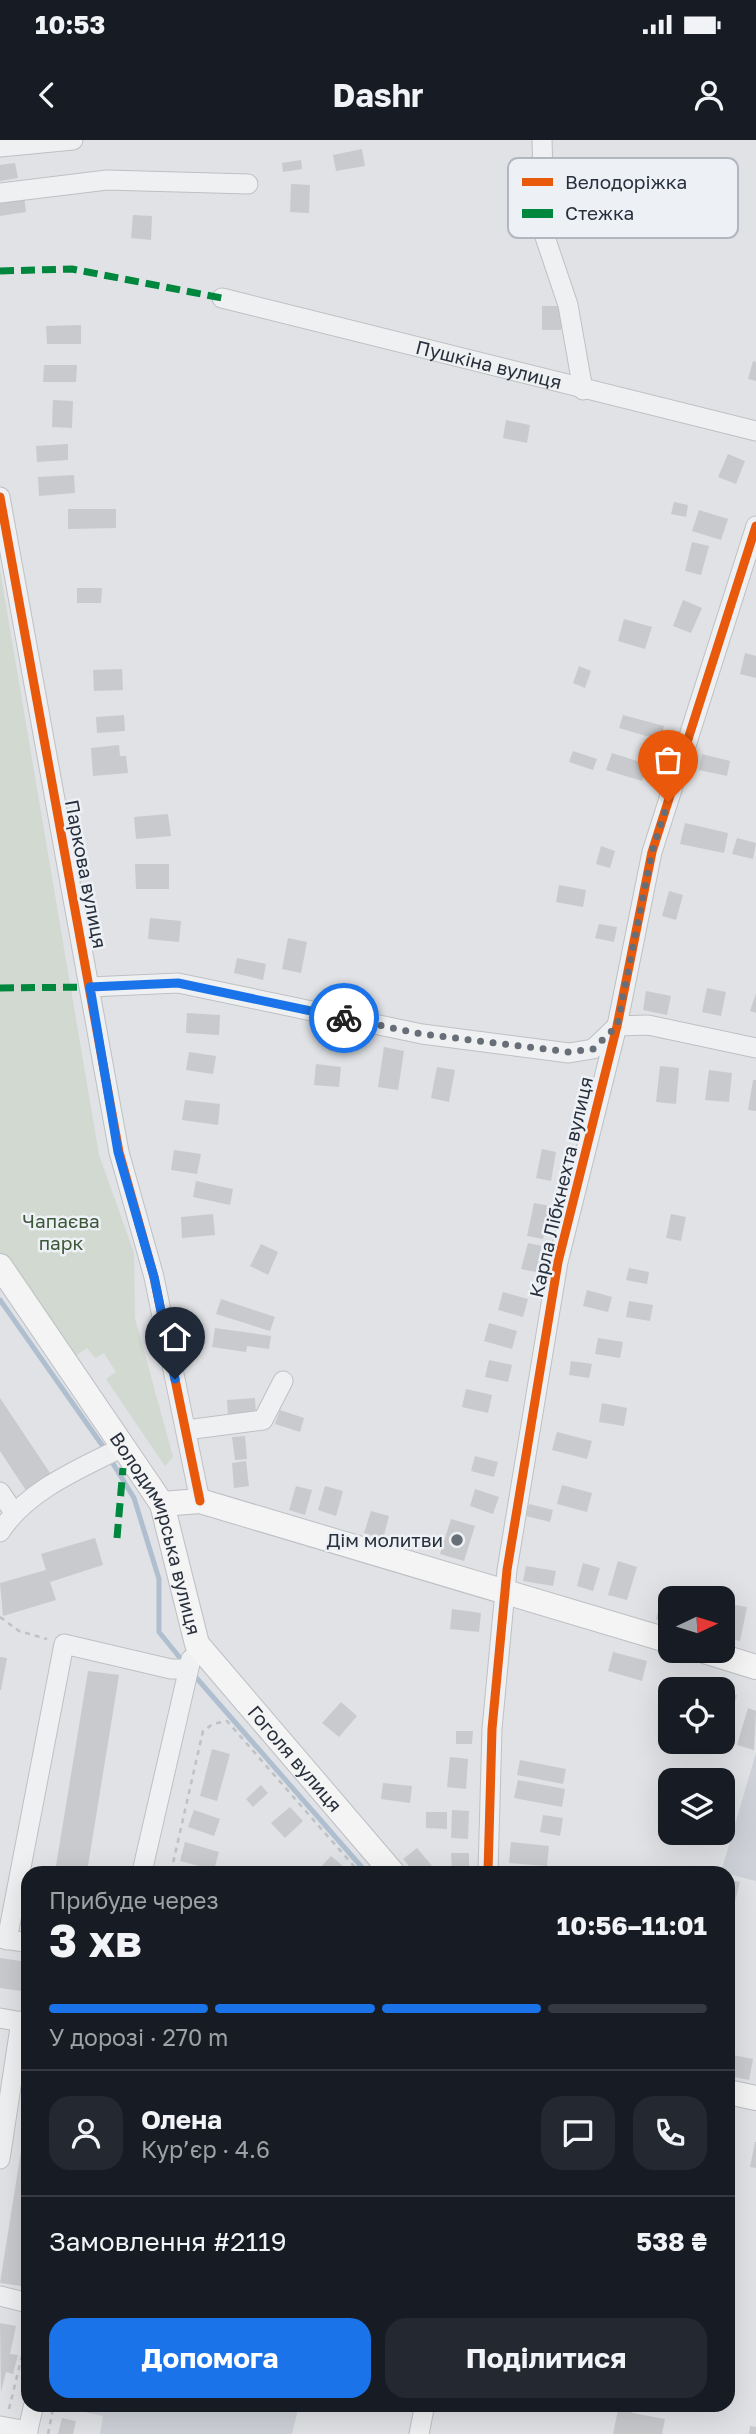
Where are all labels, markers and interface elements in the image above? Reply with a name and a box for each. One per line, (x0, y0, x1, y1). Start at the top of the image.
text: 10:53 (35, 9, 105, 40)
icon: back (28, 76, 66, 114)
text: Dashr (332, 76, 424, 114)
icon: person (690, 76, 728, 114)
legend (508, 158, 738, 238)
text: Велодоріжка (565, 170, 687, 193)
text: Стежка (565, 201, 634, 224)
street label: Пушкіна вулиця (414, 335, 564, 393)
pin (638, 730, 698, 802)
icon: bag (649, 741, 687, 779)
street label: Паркова вулиця (61, 798, 112, 950)
courier (309, 983, 379, 1053)
icon: bike (325, 999, 363, 1037)
street label: Карла Лібкнехта вулиця (524, 1074, 597, 1300)
park label: Чапаєва парк (22, 1209, 100, 1254)
pin (145, 1307, 205, 1379)
icon: home (156, 1318, 194, 1356)
street label: Володимирська вулиця (105, 1427, 206, 1637)
place label: Дім молитви (326, 1528, 443, 1551)
marker: Дім молитви (449, 1532, 465, 1548)
north arrow (658, 1586, 735, 1662)
map controls (658, 1586, 735, 1845)
button: locate (658, 1677, 735, 1754)
street label: Гоголя вулиця (244, 1700, 347, 1816)
button: layers (658, 1768, 735, 1845)
text: Прибуде через (49, 1886, 219, 1914)
text: 10:56–11:01 (557, 1910, 707, 1941)
text: 3 хв (49, 1912, 142, 1967)
text: У дорозі · 270 m (49, 2023, 228, 2051)
button: person (49, 2096, 123, 2170)
button: chat (541, 2096, 615, 2170)
button: phone (633, 2096, 707, 2170)
text: Олена (141, 2104, 222, 2135)
text: Кур’єр · 4.6 (141, 2135, 270, 2163)
text: Замовлення #2119 (49, 2226, 286, 2257)
text: 538 ₴ (636, 2226, 707, 2257)
button: Допомога (49, 2318, 371, 2398)
button: Поділитися (385, 2318, 707, 2398)

